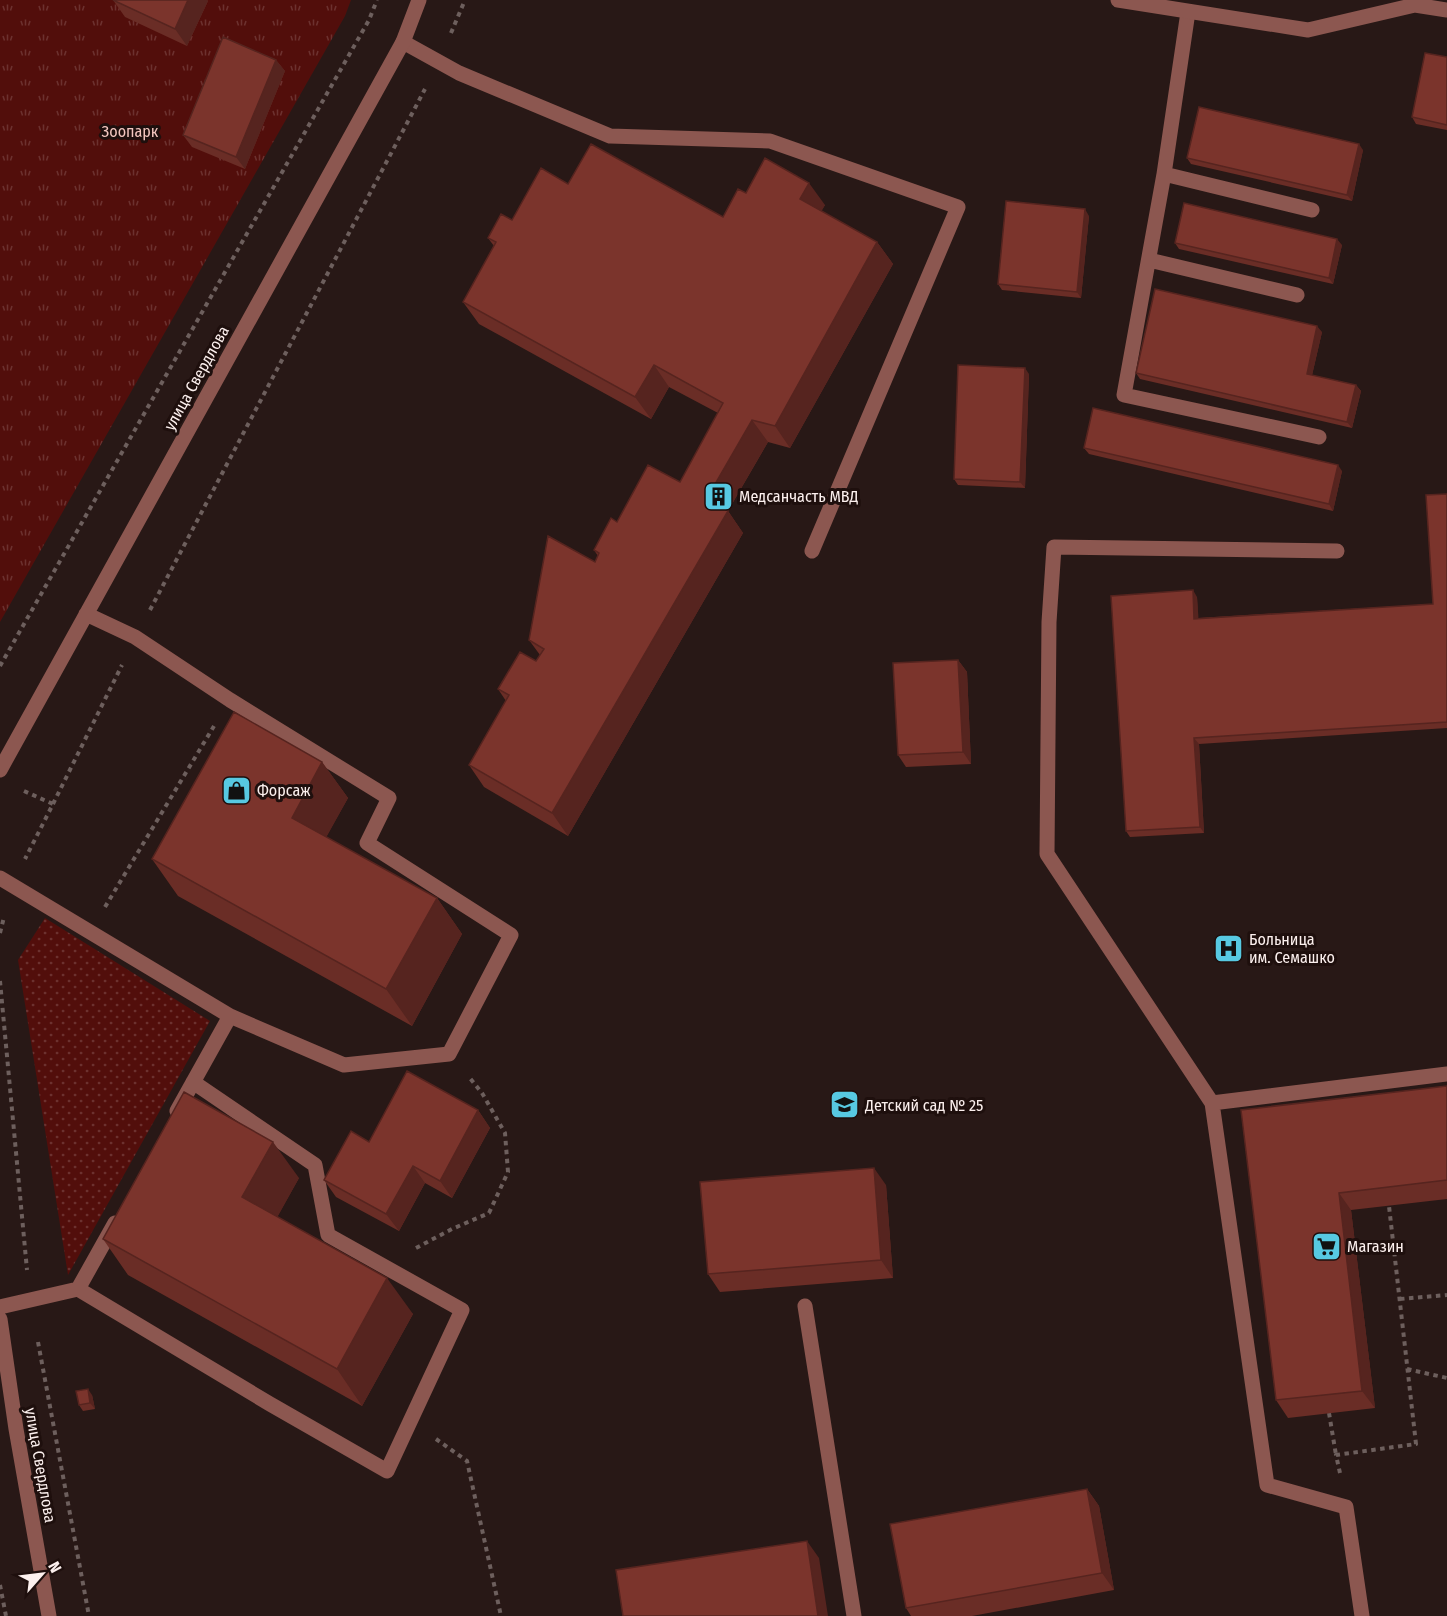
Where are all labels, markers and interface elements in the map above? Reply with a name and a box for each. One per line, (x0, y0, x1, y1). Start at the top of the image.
park label: Зоопарк (102, 122, 159, 141)
street label: улица Свердлова (160, 323, 233, 434)
building icon: Медсанчасть МВД (702, 480, 734, 512)
place label: Медсанчасть МВД (739, 487, 859, 506)
shop icon: Форсаж (220, 774, 252, 806)
place label: Форсаж (257, 781, 311, 800)
place label: Больница им. Семашко (1249, 930, 1335, 967)
hospital icon: Больница им. Семашко (1212, 932, 1244, 964)
school or university icon: Детский сад № 25 (828, 1089, 860, 1121)
place label: Детский сад № 25 (864, 1096, 983, 1115)
supermarket icon: Магазин (1310, 1230, 1342, 1262)
place label: Магазин (1347, 1237, 1404, 1256)
street label: улица Свердлова (21, 1406, 60, 1524)
north arrow (12, 1544, 72, 1604)
text: N (44, 1558, 65, 1576)

